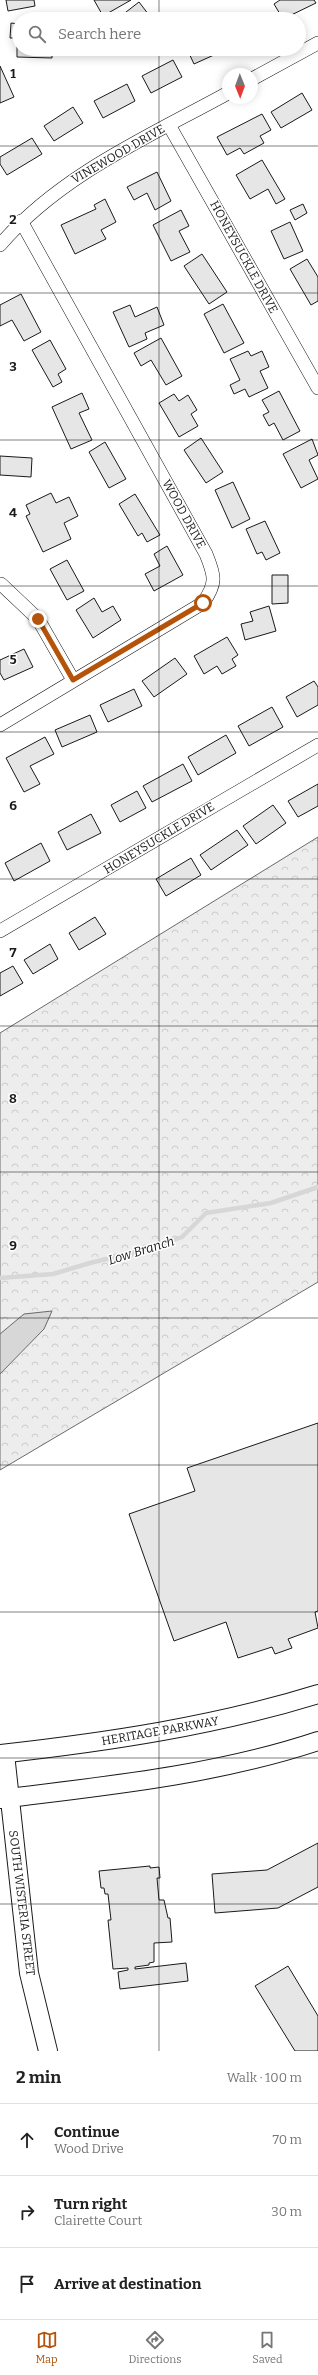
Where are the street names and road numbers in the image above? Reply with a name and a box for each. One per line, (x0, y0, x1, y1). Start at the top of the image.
street label: VINEWOOD DRIVE (69, 122, 167, 186)
street label: HONEYSUCKLE DRIVE (207, 198, 281, 316)
street label: WOOD DRIVE (159, 477, 209, 551)
street label: HONEYSUCKLE DRIVE (101, 799, 217, 877)
street label: HERITAGE PARKWAY (100, 1714, 220, 1748)
street label: SOUTH WISTERIA STREET (6, 1830, 38, 1976)

